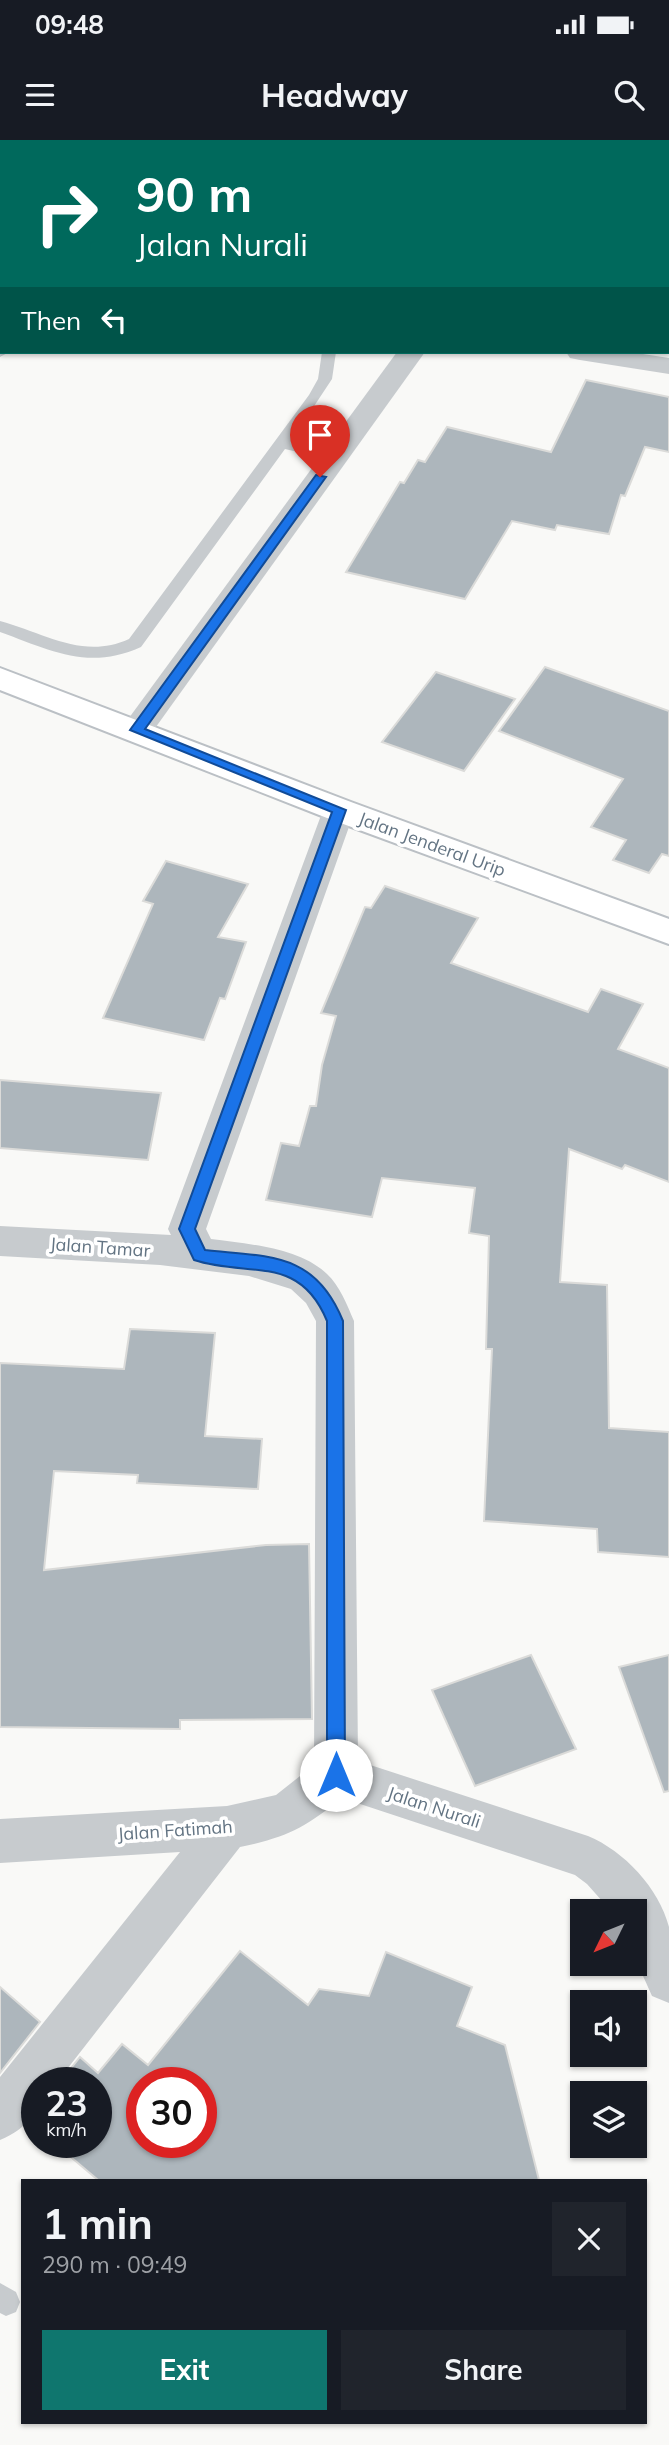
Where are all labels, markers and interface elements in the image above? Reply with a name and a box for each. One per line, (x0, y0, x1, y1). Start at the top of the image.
text: 09:48 (35, 8, 104, 41)
text: Headway (261, 75, 408, 115)
icon: menu (21, 76, 59, 114)
icon: search (610, 76, 648, 114)
text: 90 m (136, 163, 252, 224)
icon: right (21, 168, 112, 259)
text: Jalan Nurali (136, 224, 308, 264)
icon: left (95, 301, 133, 339)
text: Then (21, 304, 81, 337)
pin (290, 405, 350, 477)
icon: arrive (301, 416, 339, 454)
street label: Jalan Jenderal Urip (355, 807, 509, 881)
street label: Jalan Tamar (49, 1232, 151, 1262)
position arrow (299, 1738, 373, 1812)
street label: Jalan Nurali (384, 1781, 484, 1833)
street label: Jalan Fatimah (117, 1815, 233, 1845)
north arrow (570, 1899, 648, 1976)
map controls (570, 1899, 647, 2158)
button: sound (570, 1990, 647, 2067)
speed limit sign: 30 (126, 2067, 217, 2158)
text: 23 (45, 2081, 88, 2125)
button: layers (570, 2081, 647, 2158)
text: km/h (46, 2118, 87, 2141)
text: 1 min (42, 2197, 153, 2250)
button: close (552, 2202, 626, 2276)
text: 290 m · 09:49 (42, 2250, 187, 2279)
button: Exit (42, 2330, 327, 2410)
button: Share (341, 2330, 626, 2410)

